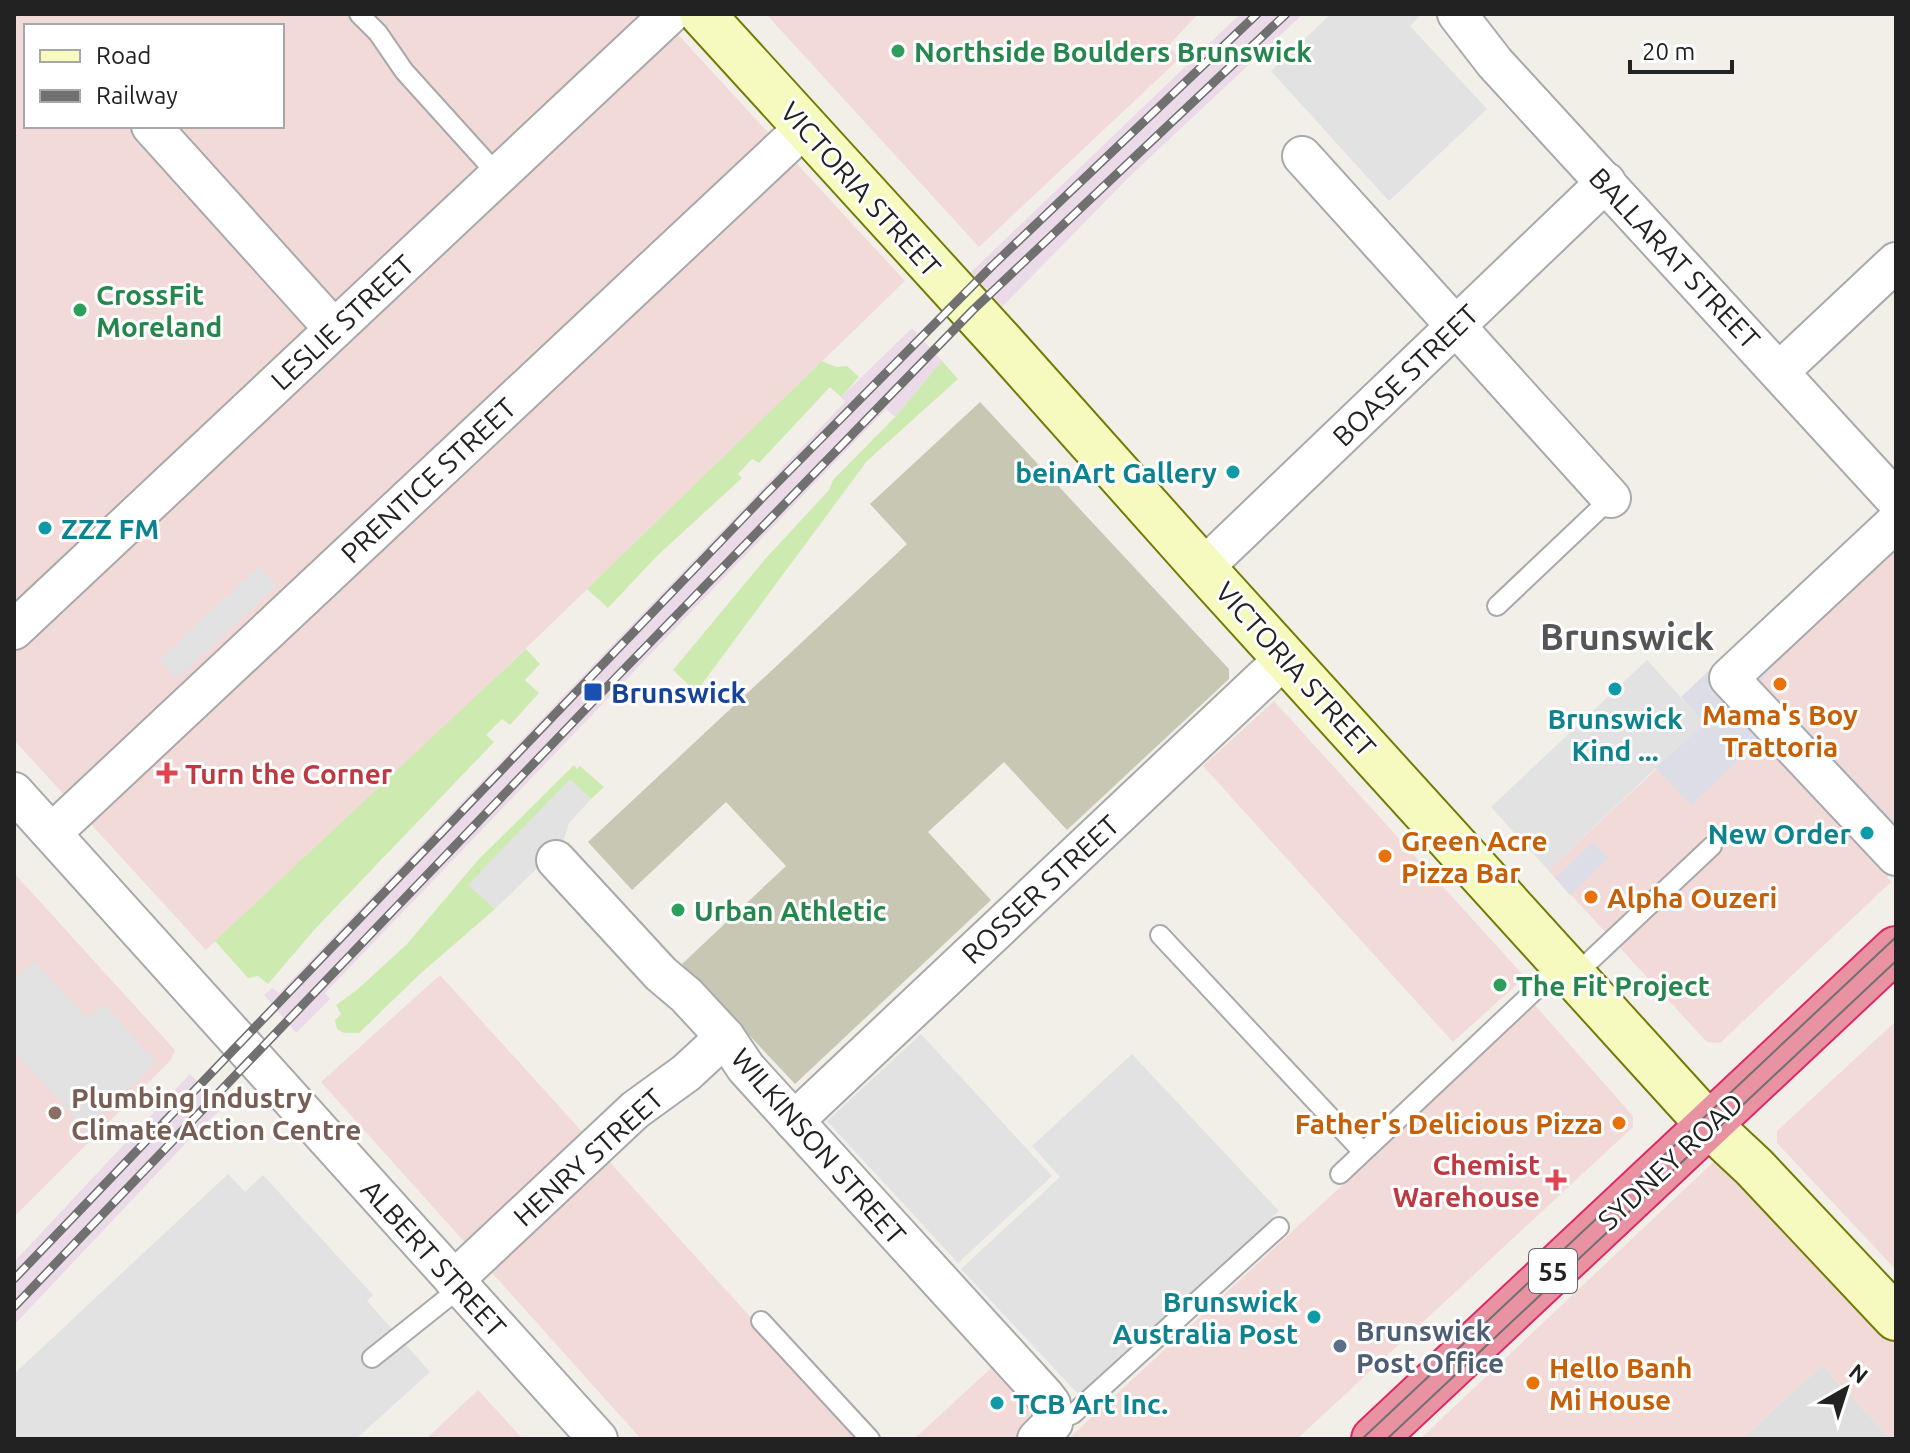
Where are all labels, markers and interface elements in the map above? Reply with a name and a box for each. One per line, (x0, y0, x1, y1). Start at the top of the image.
legend (24, 24, 284, 128)
scale bar (1630, 24, 1732, 74)
place label: Northside Boulders Brunswick (914, 36, 1312, 67)
text: 20 m (1642, 38, 1695, 65)
text: Road (96, 42, 151, 69)
marker: Northside Boulders Brunswick (889, 42, 907, 60)
text: Railway (96, 82, 178, 109)
street label: VICTORIA STREET (775, 96, 948, 283)
street label: BALLARAT STREET (1584, 162, 1767, 355)
street label: LESLIE STREET (265, 248, 420, 396)
place label: CrossFit Moreland (96, 279, 222, 342)
street label: BOASE STREET (1326, 298, 1484, 452)
marker: CrossFit Moreland (71, 301, 89, 319)
street label: PRENTICE STREET (335, 391, 522, 569)
place label: beinArt Gallery (1015, 457, 1217, 488)
marker: beinArt Gallery (1224, 463, 1242, 481)
place label: ZZZ FM (61, 513, 159, 544)
marker: ZZZ FM (36, 519, 54, 537)
street label: VICTORIA STREET (1210, 576, 1383, 763)
district label: Brunswick (1540, 616, 1714, 657)
marker: Mama's Boy Trattoria (1771, 675, 1789, 693)
place label: Brunswick (611, 677, 746, 708)
marker: Brunswick Kind ... (1606, 680, 1624, 698)
marker: Brunswick (582, 681, 604, 703)
place label: Mama's Boy Trattoria (1702, 699, 1858, 762)
place label: Brunswick Kind ... (1547, 703, 1683, 766)
place label: Turn the Corner (185, 758, 393, 789)
marker: Turn the Corner (156, 762, 178, 784)
street label: ROSSER STREET (955, 808, 1125, 969)
place label: New Order (1708, 818, 1851, 849)
marker: New Order (1858, 824, 1876, 842)
place label: Green Acre Pizza Bar (1401, 825, 1548, 888)
marker: Green Acre Pizza Bar (1376, 847, 1394, 865)
place label: Alpha Ouzeri (1607, 882, 1777, 913)
marker: Alpha Ouzeri (1582, 888, 1600, 906)
place label: Urban Athletic (694, 895, 886, 926)
marker: Urban Athletic (669, 901, 687, 919)
place label: The Fit Project (1516, 970, 1710, 1001)
marker: The Fit Project (1491, 976, 1509, 994)
street label: WILKINSON STREET (726, 1042, 913, 1250)
place label: Plumbing Industry Climate Action Centre (71, 1082, 361, 1145)
street label: HENRY STREET (507, 1082, 669, 1232)
street label: SYDNEY ROAD (1591, 1086, 1749, 1236)
marker: Plumbing Industry Climate Action Centre (46, 1104, 64, 1122)
place label: Father's Delicious Pizza (1295, 1108, 1603, 1139)
marker: Father's Delicious Pizza (1610, 1114, 1628, 1132)
place label: Chemist Warehouse (1393, 1149, 1540, 1212)
marker: Chemist Warehouse (1547, 1171, 1565, 1189)
street label: ALBERT STREET (356, 1173, 513, 1343)
road number: 55 (1529, 1249, 1577, 1293)
place label: Brunswick Australia Post (1113, 1286, 1298, 1349)
marker: Brunswick Australia Post (1305, 1308, 1323, 1326)
place label: Brunswick Post Office (1356, 1315, 1504, 1378)
marker: Brunswick Post Office (1331, 1337, 1349, 1355)
north arrow (1806, 1349, 1886, 1429)
place label: Hello Banh Mi House (1549, 1352, 1692, 1415)
text: N (1845, 1358, 1873, 1388)
marker: Hello Banh Mi House (1524, 1374, 1542, 1392)
place label: TCB Art Inc. (1013, 1388, 1168, 1419)
marker: TCB Art Inc. (988, 1394, 1006, 1412)

